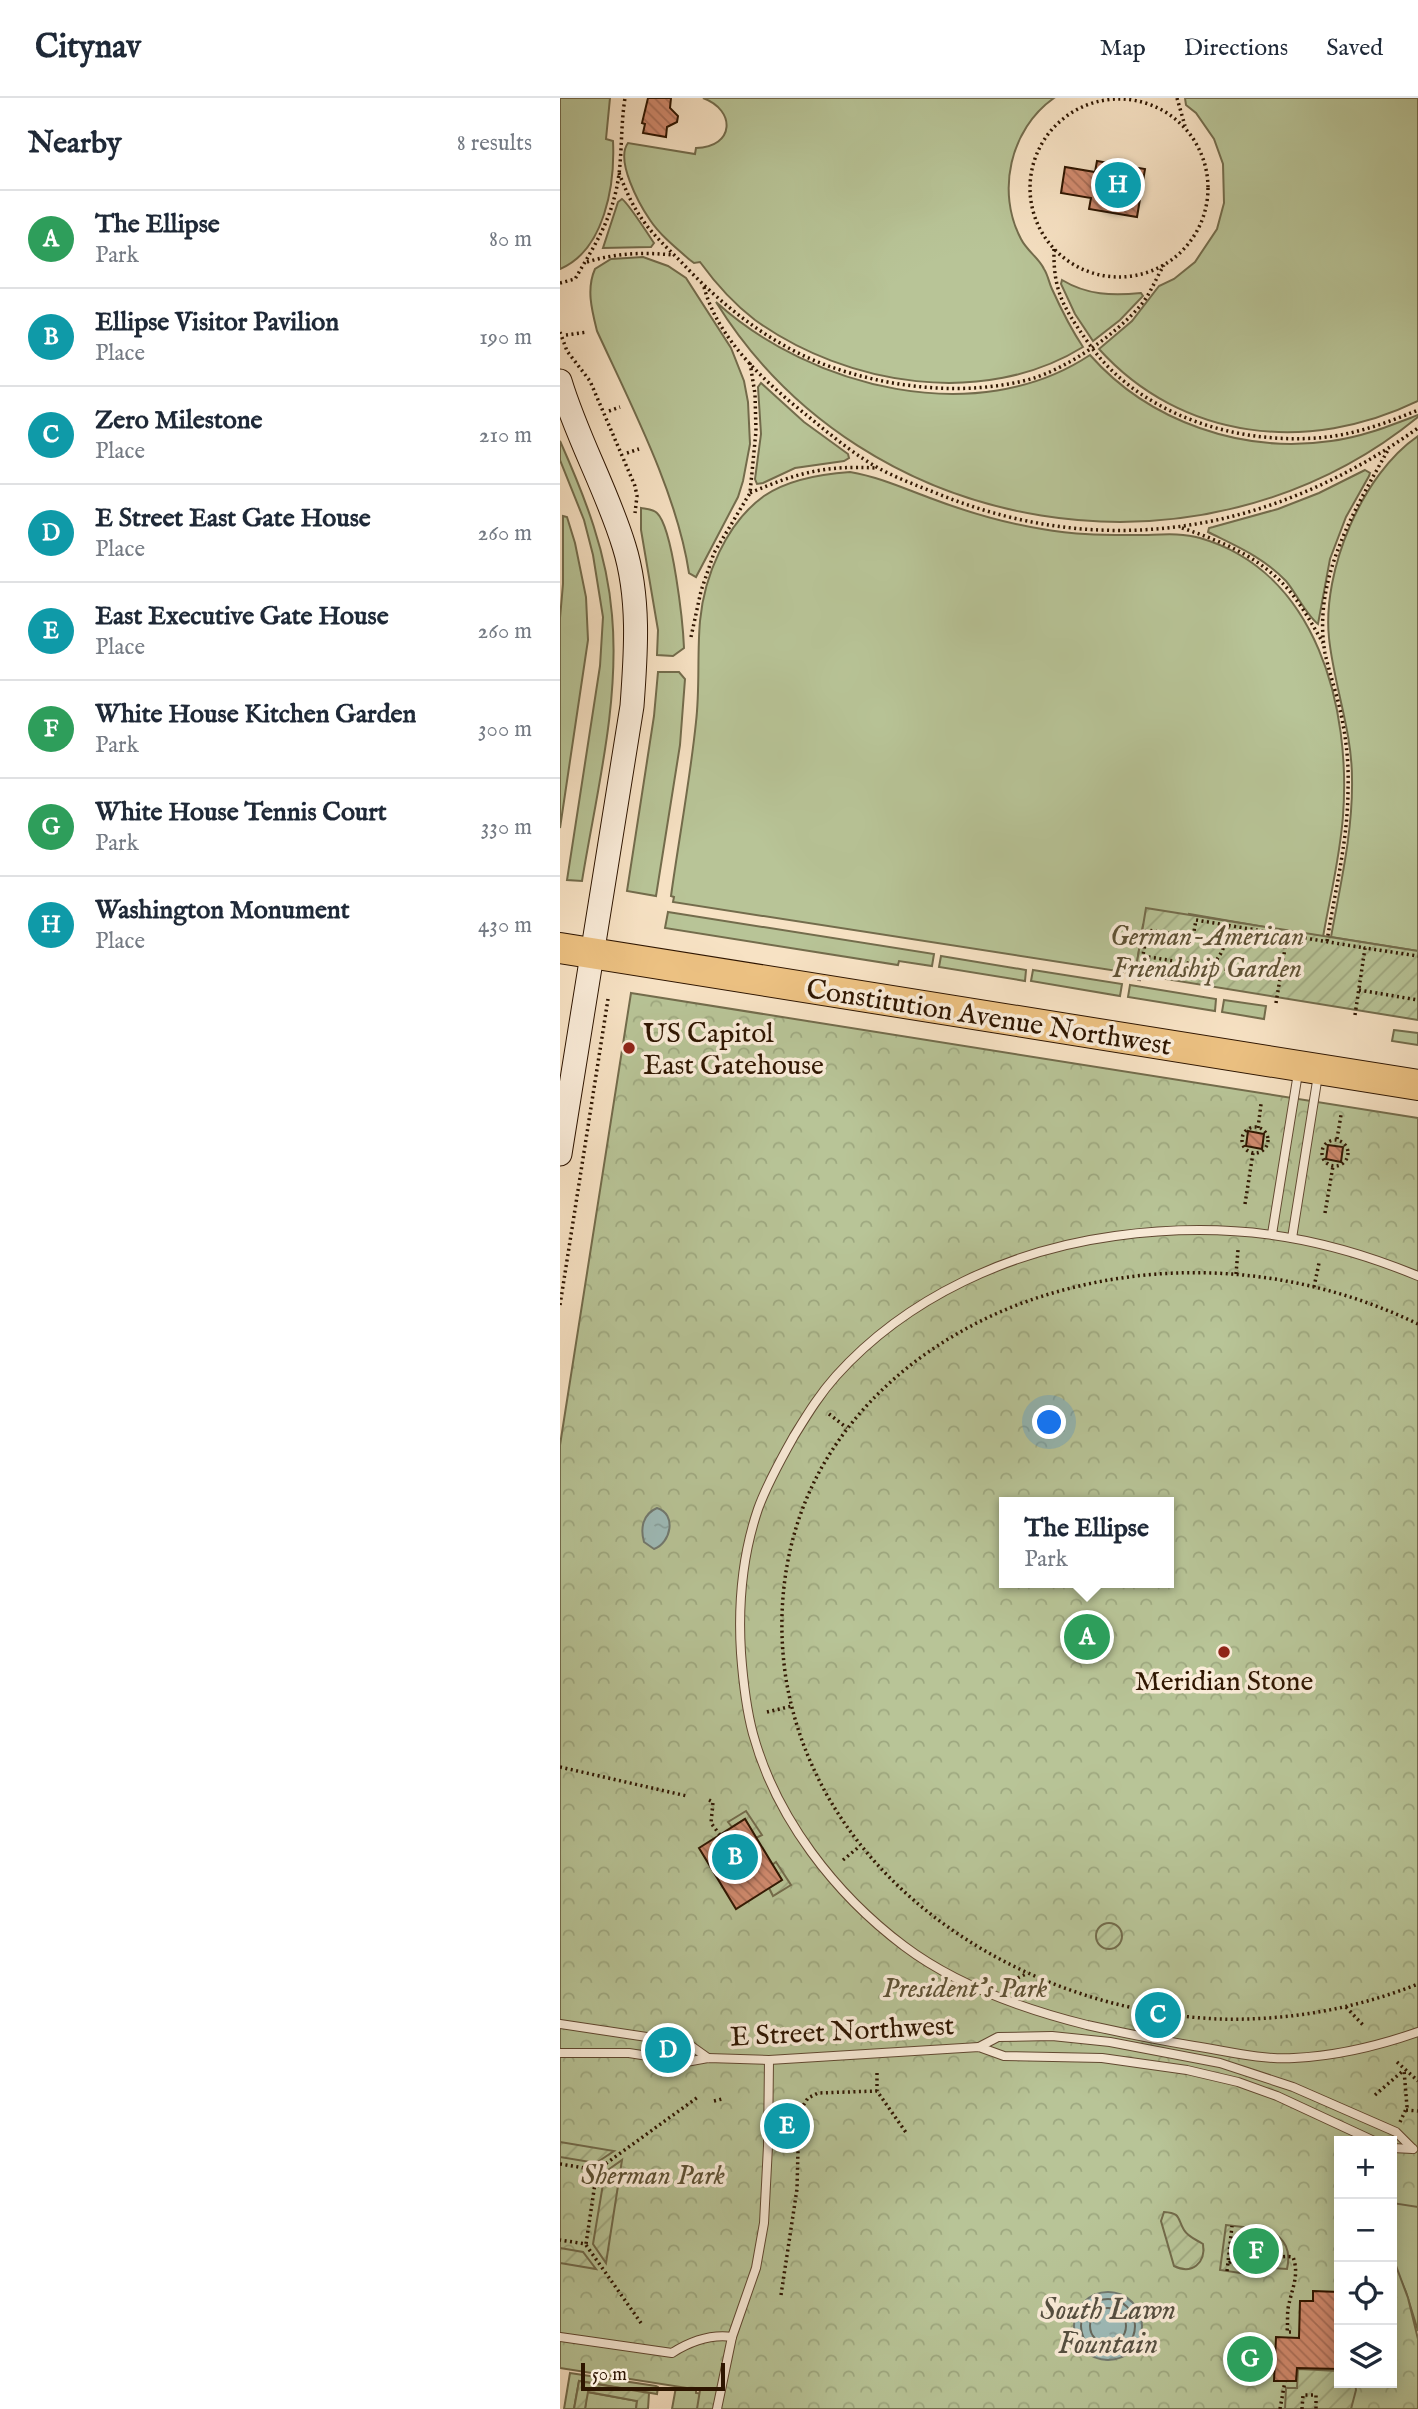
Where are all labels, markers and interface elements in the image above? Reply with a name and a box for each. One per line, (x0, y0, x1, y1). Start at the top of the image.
text: Citynav (35, 27, 141, 69)
text: Map (1100, 33, 1146, 64)
text: Directions (1184, 33, 1288, 64)
text: Saved (1326, 33, 1383, 64)
text: Nearby (28, 125, 121, 163)
text: 8 results (457, 129, 532, 158)
pin: H (1095, 159, 1141, 211)
text: The Ellipse (95, 208, 220, 241)
text: A (43, 225, 59, 254)
text: 80 m (489, 225, 532, 254)
text: Park (95, 241, 139, 270)
text: Ellipse Visitor Pavilion (95, 306, 339, 339)
text: B (43, 323, 59, 352)
text: 190 m (479, 323, 532, 352)
text: Place (95, 339, 145, 368)
text: Zero Milestone (95, 404, 262, 437)
text: C (43, 421, 59, 450)
text: 210 m (479, 421, 532, 450)
text: Place (95, 437, 145, 466)
text: E Street East Gate House (95, 502, 371, 535)
text: D (42, 519, 60, 548)
text: 260 m (477, 519, 532, 548)
text: Place (95, 535, 145, 564)
text: East Executive Gate House (95, 600, 389, 633)
text: E (43, 617, 59, 646)
text: 260 m (477, 617, 532, 646)
text: Place (95, 633, 145, 662)
text: White House Kitchen Garden (95, 698, 416, 731)
text: F (44, 715, 58, 744)
text: 300 m (478, 715, 532, 744)
text: Park (95, 731, 139, 760)
text: White House Tennis Court (95, 796, 387, 829)
text: G (42, 813, 60, 842)
text: 330 m (481, 813, 532, 842)
text: Park (95, 829, 139, 858)
text: Washington Monument (95, 894, 350, 927)
text: H (41, 911, 61, 940)
text: 430 m (478, 911, 532, 940)
park label: German-American Friendship Garden (1110, 920, 1304, 987)
text: Place (95, 927, 145, 956)
street label: Constitution Avenue Northwest (804, 972, 1174, 1065)
place label: US Capitol East Gatehouse (643, 1017, 824, 1084)
marker: US Capitol East Gatehouse (621, 1040, 637, 1056)
your location (1032, 1405, 1066, 1439)
popup (999, 1497, 1174, 1588)
text: The Ellipse (1024, 1512, 1149, 1545)
text: Park (1024, 1545, 1068, 1574)
pin: A (1064, 1611, 1110, 1663)
marker: Meridian Stone (1216, 1644, 1232, 1660)
place label: Meridian Stone (1135, 1665, 1314, 1700)
pin: B (712, 1831, 758, 1883)
park label: President's Park (882, 1972, 1048, 2007)
pin: C (1135, 1989, 1181, 2041)
street label: E Street Northwest (729, 2009, 956, 2056)
pin: D (645, 2024, 691, 2076)
pin: E (764, 2100, 810, 2152)
map controls (1334, 2136, 1397, 2388)
button: + (1334, 2136, 1397, 2199)
park label: Sherman Park (581, 2159, 725, 2194)
button: − (1334, 2199, 1397, 2262)
pin: F (1233, 2225, 1279, 2277)
button: locate (1334, 2262, 1397, 2325)
water label: South Lawn Fountain (1040, 2292, 1176, 2364)
button: layers (1334, 2325, 1397, 2388)
pin: G (1227, 2333, 1273, 2385)
scale bar (581, 2360, 724, 2392)
text: 50 m (592, 2363, 627, 2387)

